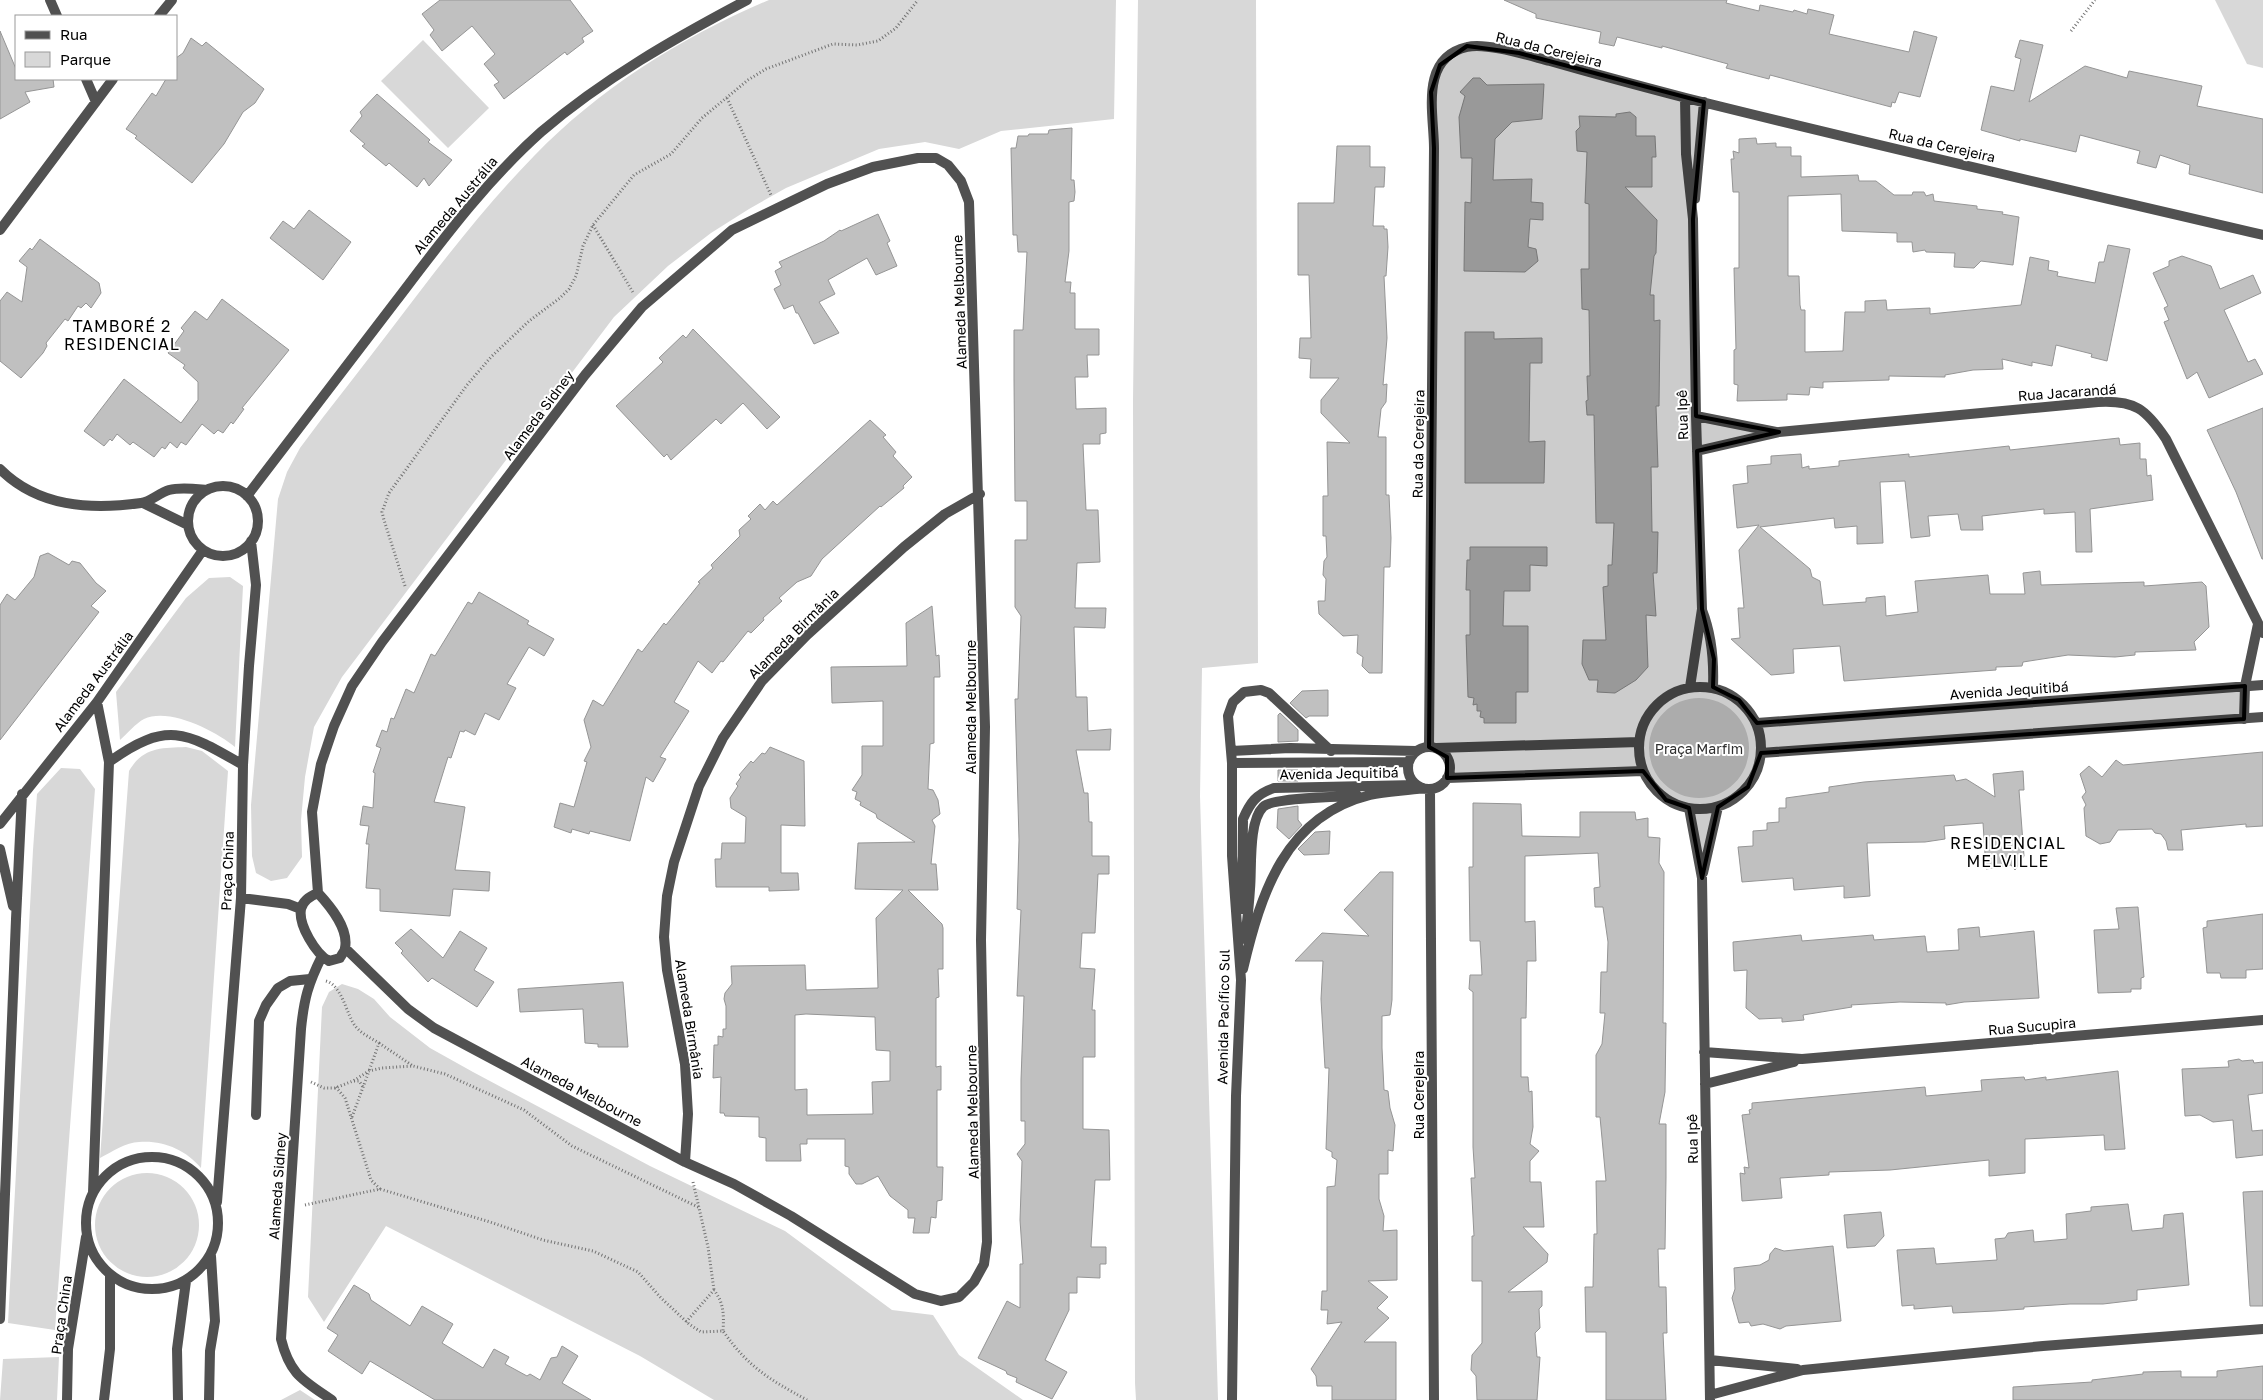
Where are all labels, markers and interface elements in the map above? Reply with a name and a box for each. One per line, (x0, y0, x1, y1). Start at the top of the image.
legend (15, 15, 178, 80)
text: Rua (60, 25, 87, 43)
street label: Rua da Cerejeira (1494, 28, 1604, 70)
text: Parque (60, 50, 111, 68)
street label: Rua da Cerejeira (1887, 124, 1997, 166)
street label: Alameda Austrália (409, 153, 501, 257)
street label: Alameda Melbourne (948, 235, 970, 369)
district label: TAMBORÉ 2 RESIDENCIAL (64, 316, 180, 354)
street label: Alameda Sidney (499, 367, 577, 463)
street label: Rua Jacarandá (2017, 380, 2117, 404)
street label: Rua da Cerejeira (1409, 389, 1427, 499)
street label: Rua Ipê (1673, 390, 1691, 440)
street label: Alameda Birmânia (744, 584, 842, 682)
street label: Alameda Austrália (50, 627, 136, 735)
street label: Alameda Melbourne (962, 640, 979, 774)
street label: Avenida Jequitibá (1949, 677, 2069, 703)
park label: Praça Marfim (1655, 740, 1743, 757)
street label: Avenida Jequitibá (1279, 763, 1399, 783)
street label: Praça China (217, 831, 237, 911)
district label: RESIDENCIAL MELVILLE (1950, 833, 2066, 871)
street label: Avenida Pacífico Sul (1213, 949, 1233, 1085)
street label: Alameda Birmânia (672, 958, 708, 1080)
street label: Rua Sucupira (1987, 1014, 2077, 1038)
street label: Alameda Melbourne (962, 1045, 982, 1179)
street label: Rua Cerejeira (1410, 1050, 1427, 1140)
street label: Alameda Melbourne (519, 1052, 645, 1130)
street label: Rua Ipê (1683, 1114, 1701, 1164)
street label: Alameda Sidney (265, 1132, 289, 1240)
street label: Praça China (47, 1274, 75, 1356)

